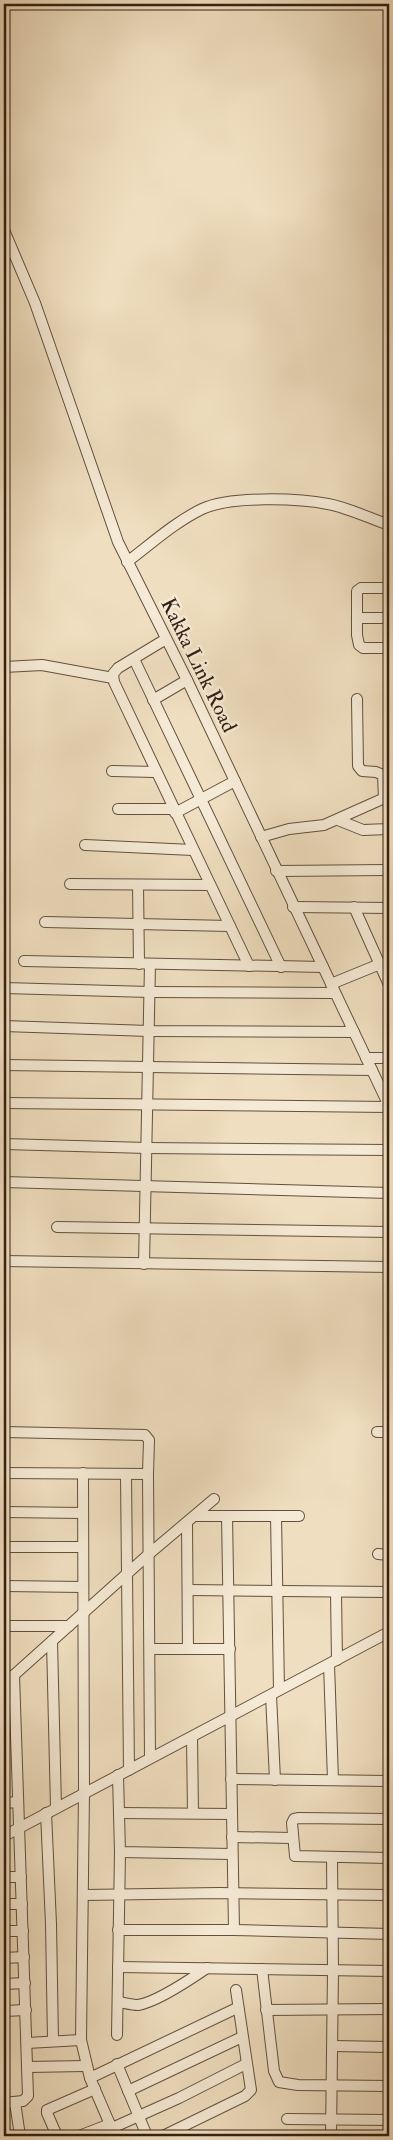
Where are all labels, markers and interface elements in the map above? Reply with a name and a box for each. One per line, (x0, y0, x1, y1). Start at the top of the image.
street label: Kakka Link Road (154, 594, 243, 737)

